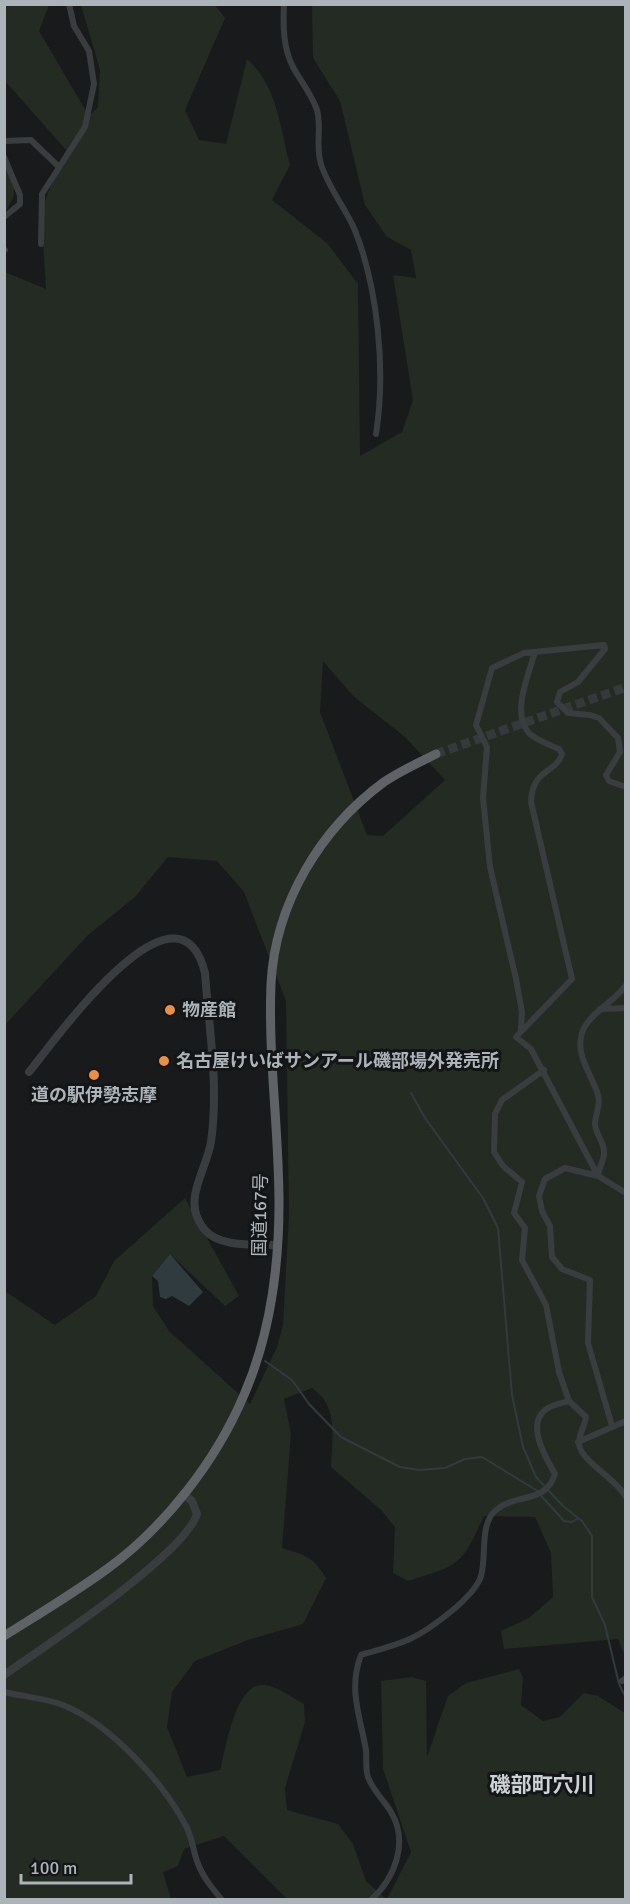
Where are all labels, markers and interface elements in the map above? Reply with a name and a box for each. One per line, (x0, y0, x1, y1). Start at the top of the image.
place label: 物産館 (182, 999, 236, 1021)
marker: 物産館 (163, 1003, 177, 1017)
place label: 名古屋けいばサンアール磯部場外発売所 (176, 1050, 499, 1072)
marker: 名古屋けいばサンアール磯部場外発売所 (157, 1054, 171, 1068)
marker: 道の駅伊勢志摩 (87, 1068, 101, 1082)
place label: 道の駅伊勢志摩 (31, 1084, 157, 1106)
street label: 国道167号 (248, 1173, 272, 1257)
district label: 磯部町穴川 (490, 1772, 595, 1798)
scale bar (21, 1847, 130, 1885)
text: 100 m (30, 1857, 77, 1879)

